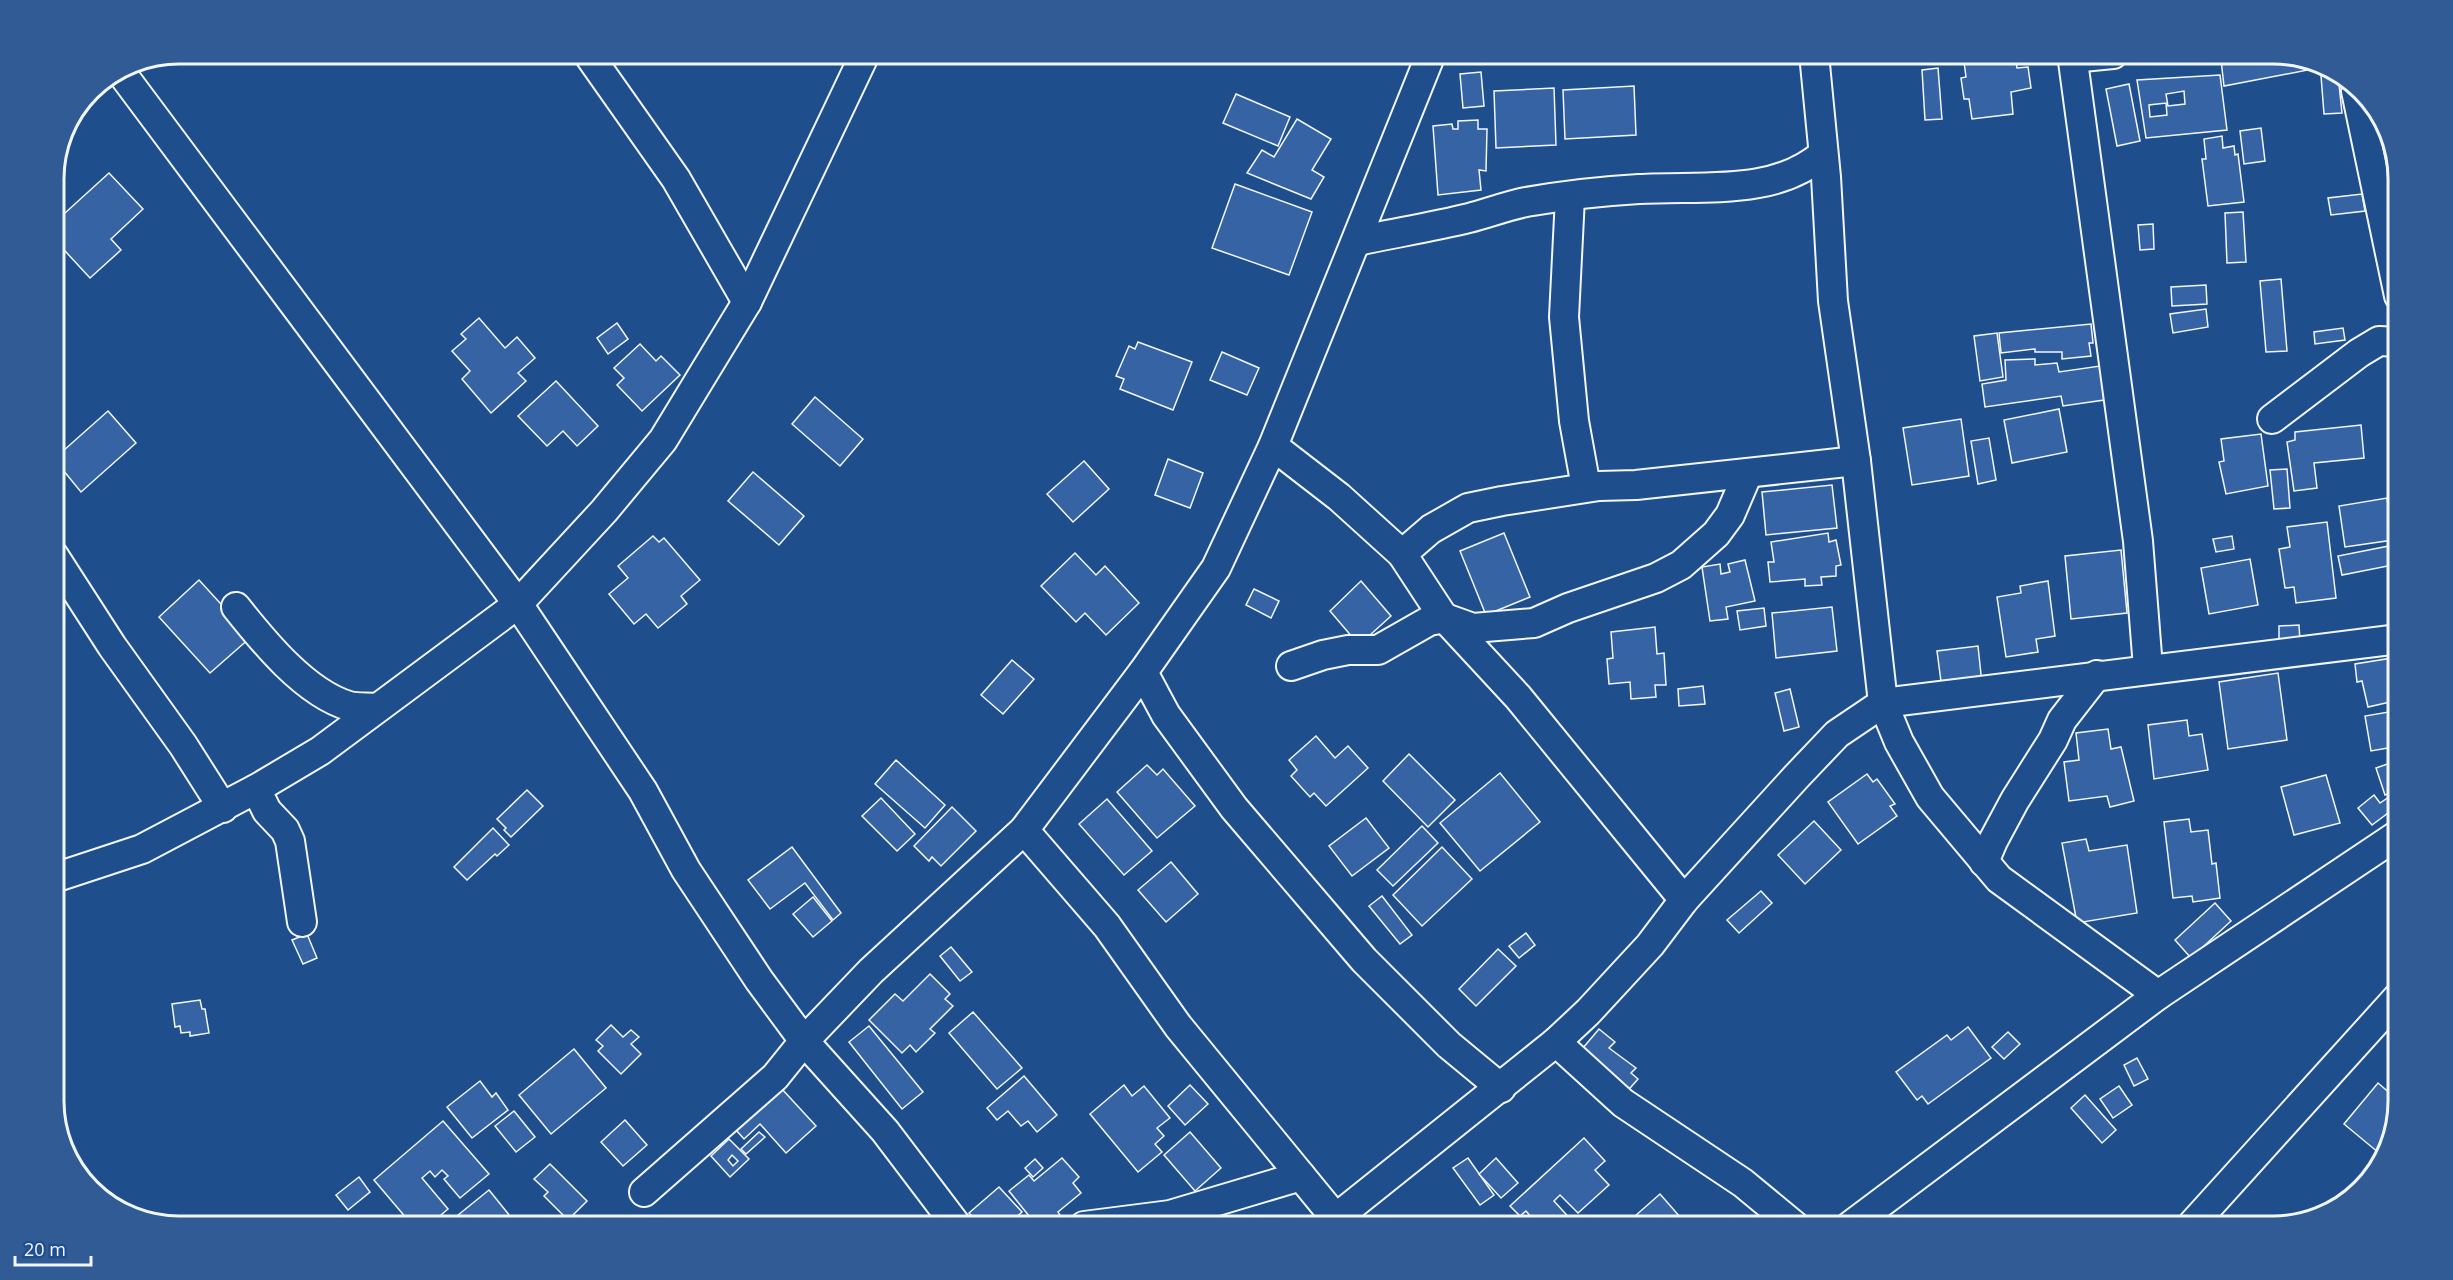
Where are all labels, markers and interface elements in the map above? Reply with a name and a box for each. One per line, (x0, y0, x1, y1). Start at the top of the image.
scale bar (15, 1229, 92, 1267)
text: 20 m (24, 1237, 66, 1261)

